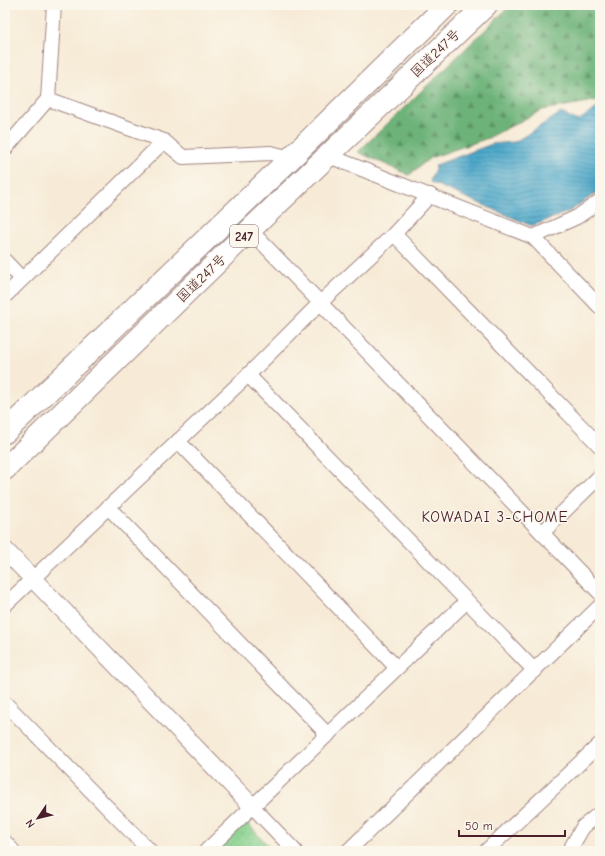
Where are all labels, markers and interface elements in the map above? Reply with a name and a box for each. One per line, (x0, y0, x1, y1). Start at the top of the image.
street label: 国道247号 (407, 25, 464, 81)
road number: 247 (230, 225, 258, 247)
street label: 国道247号 (173, 250, 230, 306)
district label: KOWADAI 3-CHOME (422, 508, 568, 526)
north arrow (18, 798, 58, 838)
scale bar (459, 812, 565, 838)
text: N (23, 817, 38, 830)
text: 50 m (465, 819, 493, 833)

